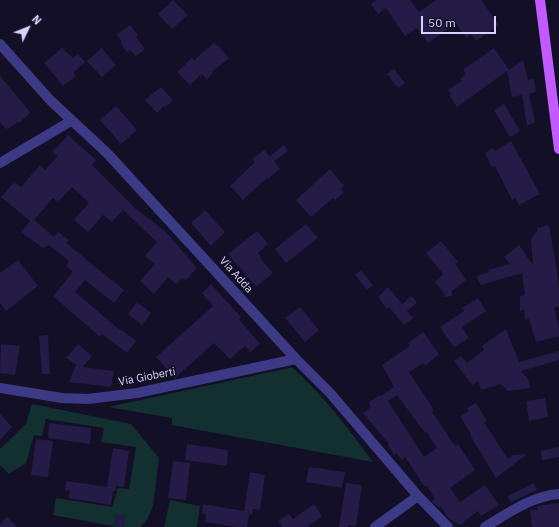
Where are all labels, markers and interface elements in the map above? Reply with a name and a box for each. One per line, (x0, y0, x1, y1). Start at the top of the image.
north arrow (8, 8, 48, 48)
scale bar (423, 8, 498, 34)
text: N (29, 12, 45, 28)
text: 50 m (428, 15, 456, 30)
street label: Via Adda (217, 254, 255, 296)
street label: Via Gioberti (117, 365, 177, 389)

